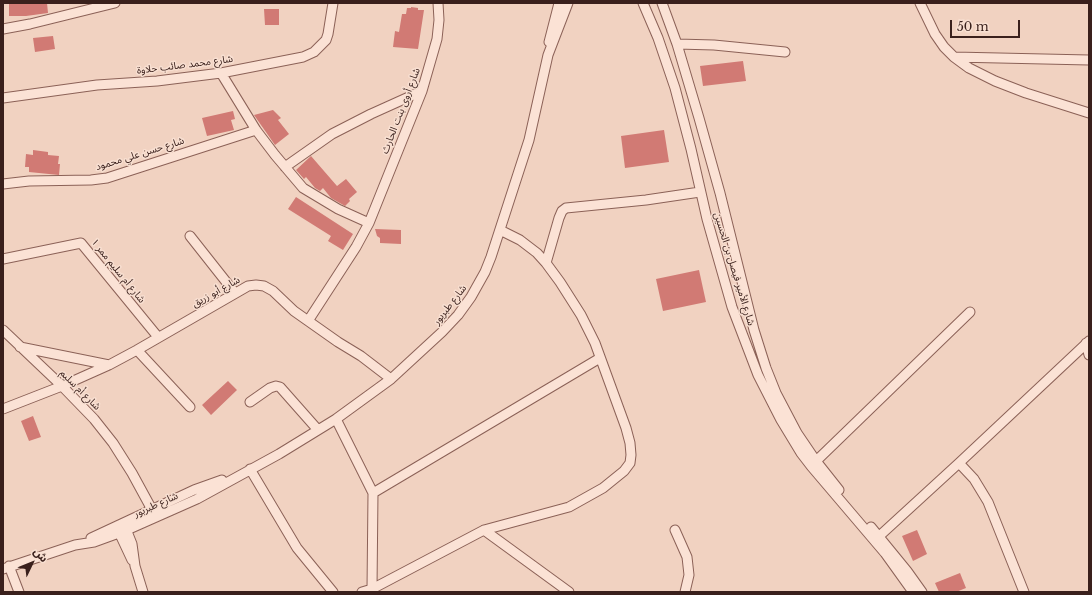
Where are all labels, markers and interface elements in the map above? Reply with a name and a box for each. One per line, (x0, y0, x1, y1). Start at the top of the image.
scale bar (952, 12, 1022, 38)
text: 50 m (957, 19, 989, 34)
street label: شارع محمد صائب حلاوة (136, 53, 234, 77)
street label: شارع أروى بنت الحارث (379, 66, 423, 156)
street label: شارع حسن علي محمود (94, 135, 186, 173)
street label: شارع الأمير فيصل بن الحسين (711, 211, 757, 327)
street label: شارع أم سليم ممر ١ (88, 237, 148, 305)
street label: شارع أبو زريق (190, 274, 242, 310)
street label: شارع طبربور (431, 283, 469, 327)
street label: شارع أم سليم (57, 367, 103, 413)
street label: شارع طبربور (132, 490, 180, 520)
north arrow (12, 543, 52, 583)
text: ش (31, 545, 51, 565)

